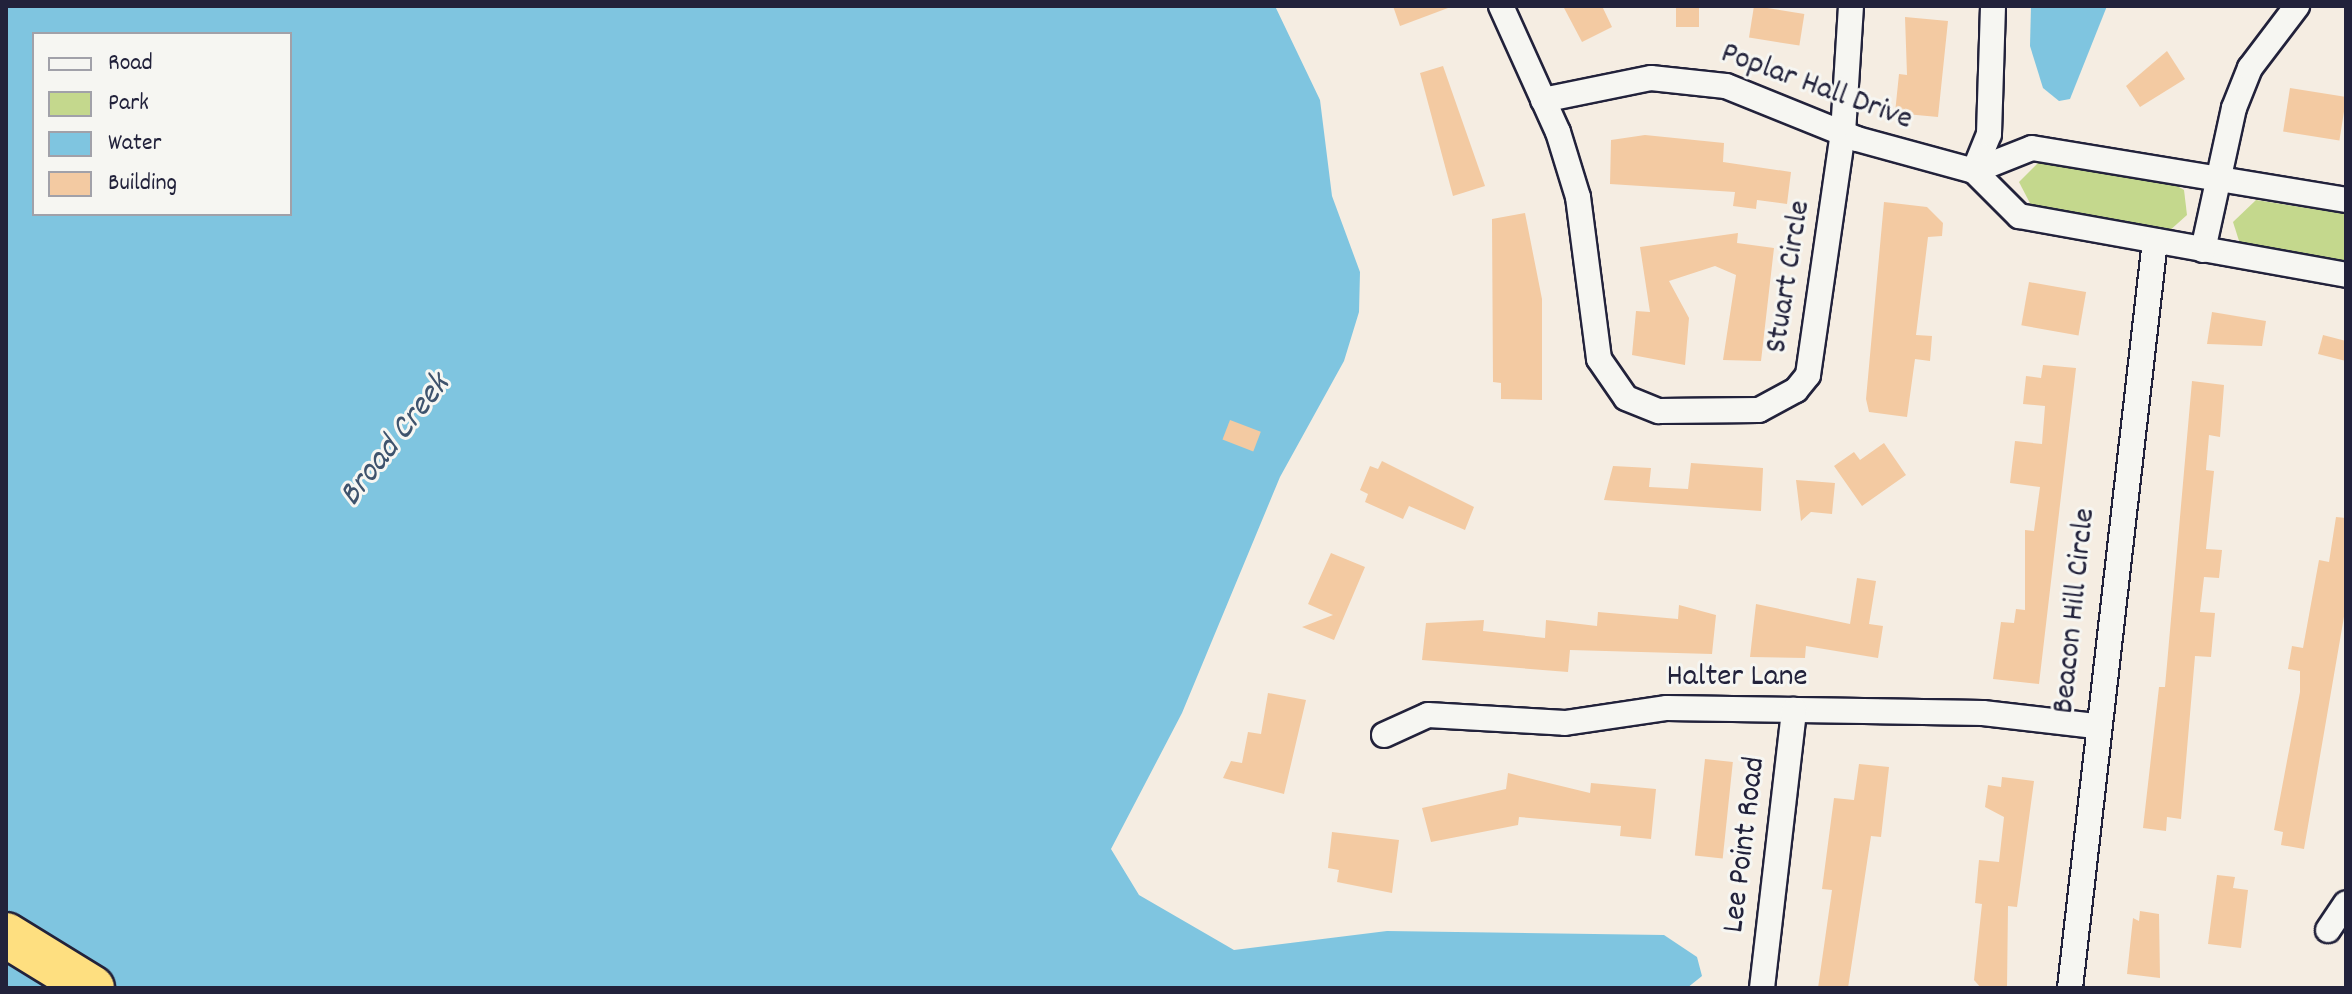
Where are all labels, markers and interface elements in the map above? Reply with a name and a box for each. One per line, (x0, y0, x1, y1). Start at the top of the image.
legend (32, 32, 292, 216)
street label: Poplar Hall Drive (1715, 36, 1917, 140)
text: Road (108, 47, 153, 81)
text: Park (108, 87, 149, 121)
text: Water (108, 127, 161, 161)
text: Building (108, 167, 177, 201)
street label: Stuart Circle (1759, 198, 1821, 356)
water label: Broad Creek (332, 367, 460, 515)
street label: Beacon Hill Circle (2046, 506, 2106, 716)
street label: Halter Lane (1666, 659, 1808, 697)
street label: Lee Point Road (1716, 755, 1776, 935)

